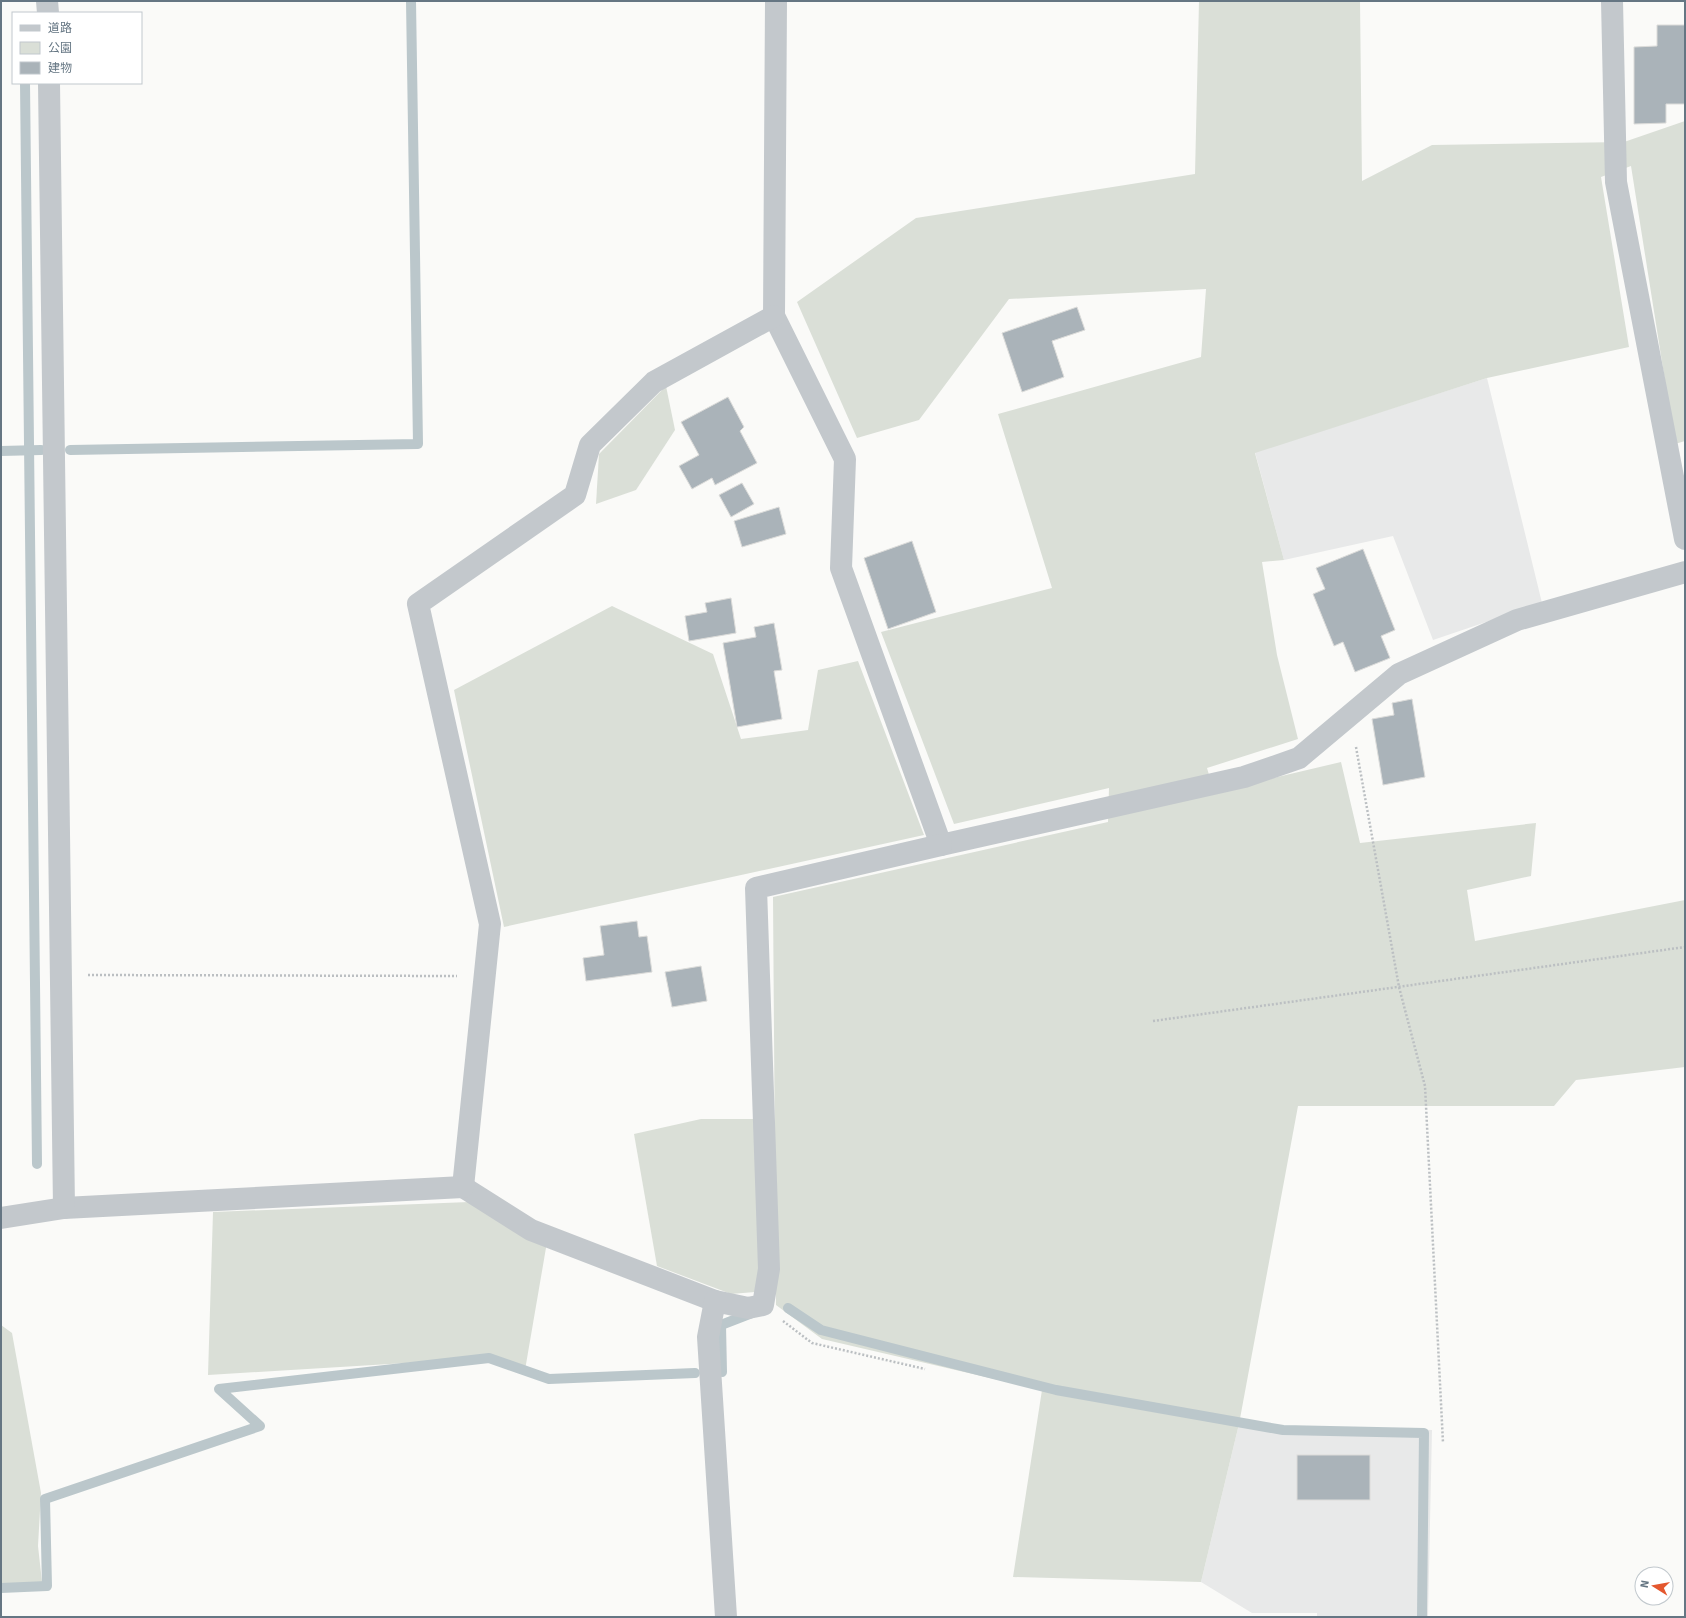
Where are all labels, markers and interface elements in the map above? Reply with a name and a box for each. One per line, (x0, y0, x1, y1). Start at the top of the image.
legend (12, 12, 142, 84)
text: 道路 (48, 21, 72, 36)
text: 公園 (48, 41, 72, 56)
text: 建物 (48, 61, 72, 76)
north arrow (1634, 1566, 1674, 1606)
text: N (1638, 1579, 1652, 1589)

